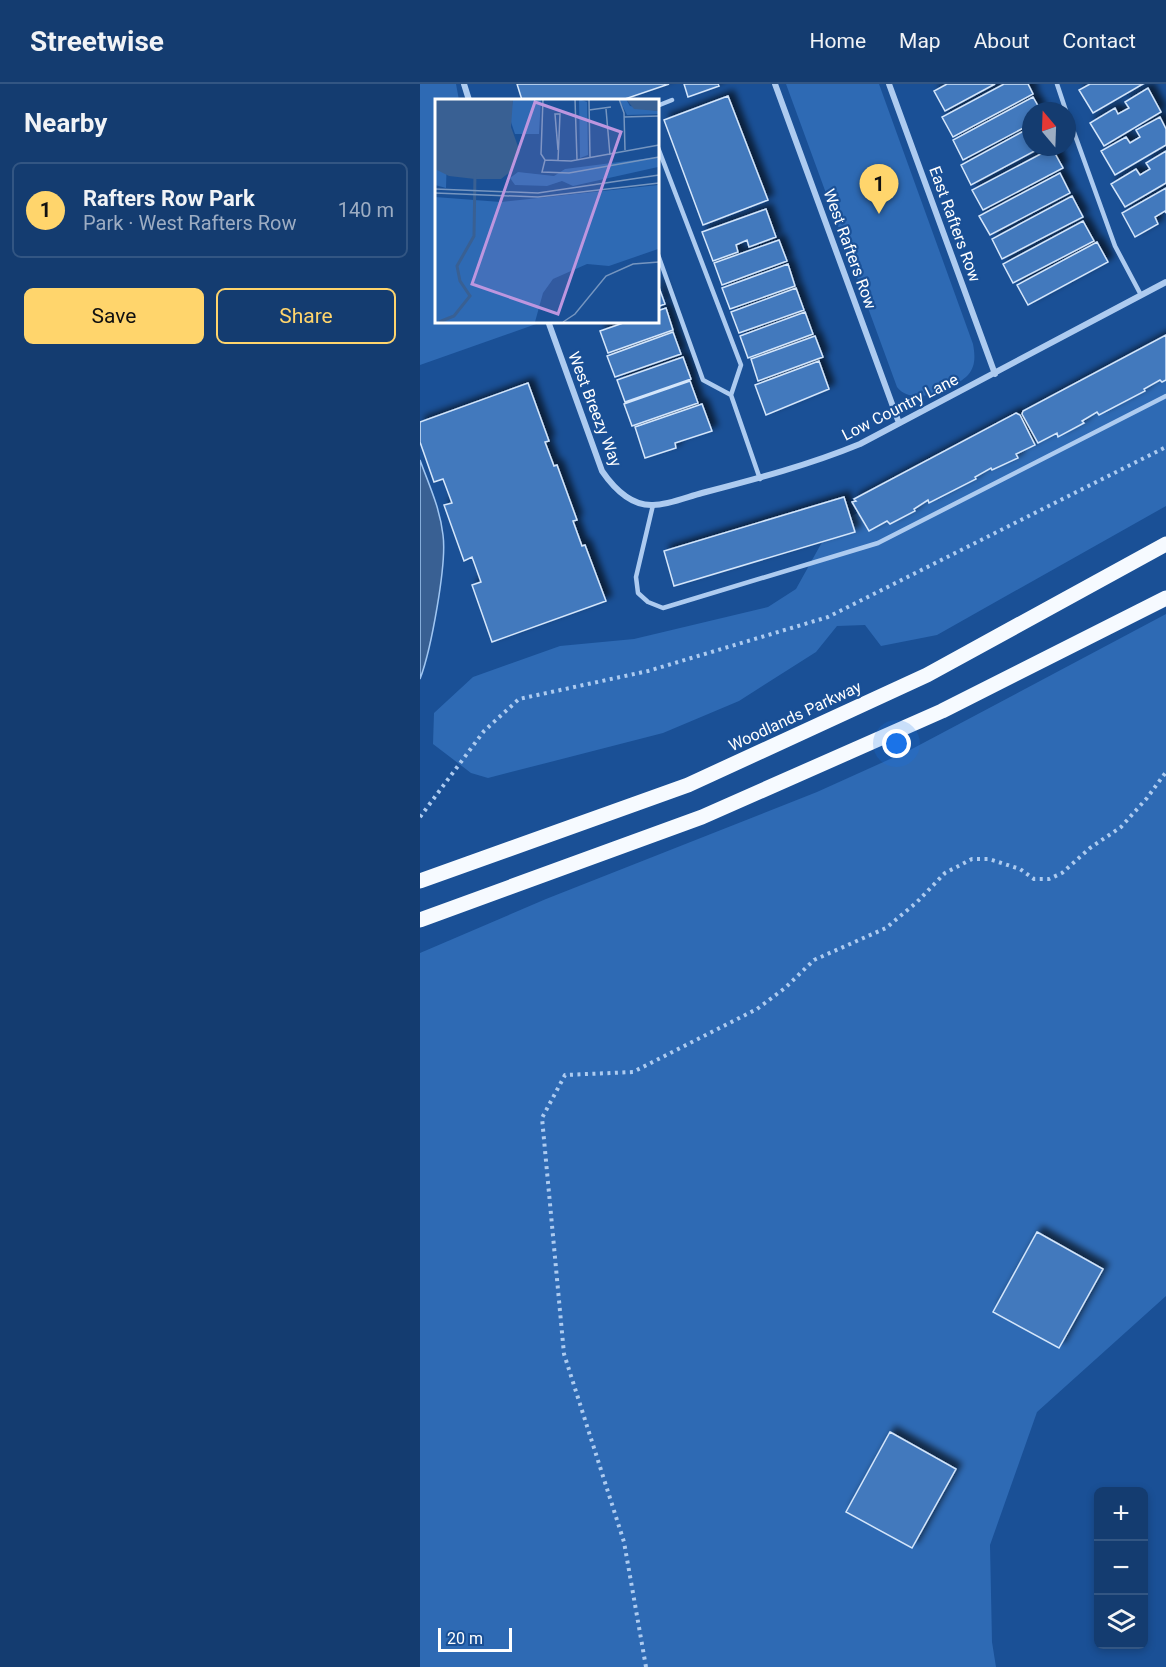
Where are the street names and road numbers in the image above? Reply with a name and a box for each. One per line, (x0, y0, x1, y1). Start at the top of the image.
street label: East Rafters Row (925, 164, 985, 284)
street label: West Rafters Row (819, 186, 881, 312)
street label: West Breezy Way (564, 349, 626, 470)
street label: Low Country Lane (839, 370, 961, 444)
street label: Woodlands Parkway (726, 677, 865, 755)

